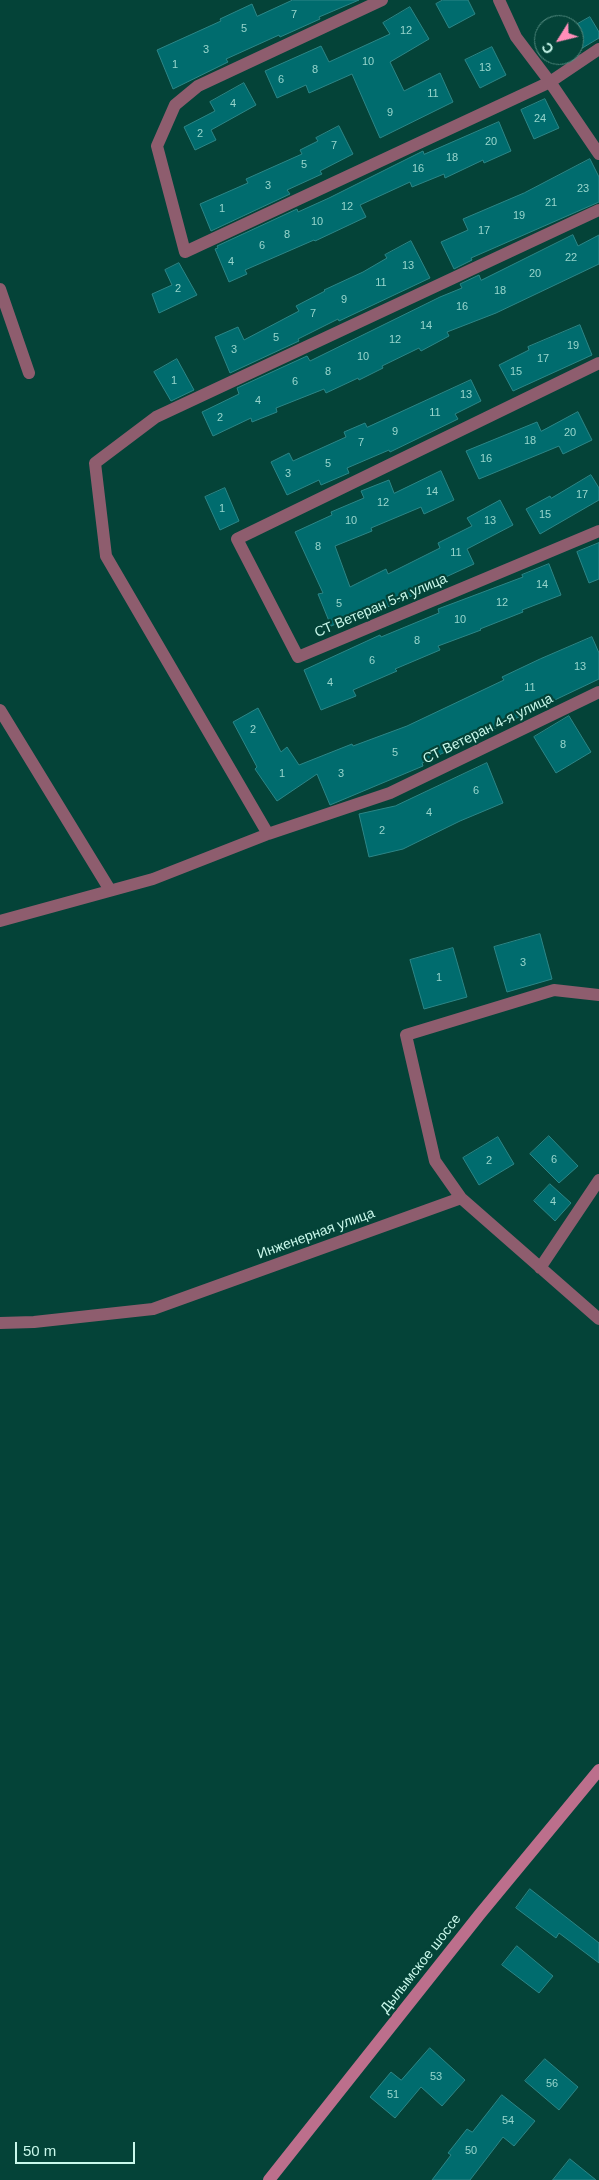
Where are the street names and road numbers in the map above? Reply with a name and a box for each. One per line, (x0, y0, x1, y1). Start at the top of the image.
street label: СТ Ветеран 5-я улица (312, 570, 450, 642)
street label: СТ Ветеран 4-я улица (420, 690, 556, 768)
street label: Инженерная улица (255, 1205, 377, 1263)
street label: Дылымское шоссе (377, 1911, 465, 2017)

